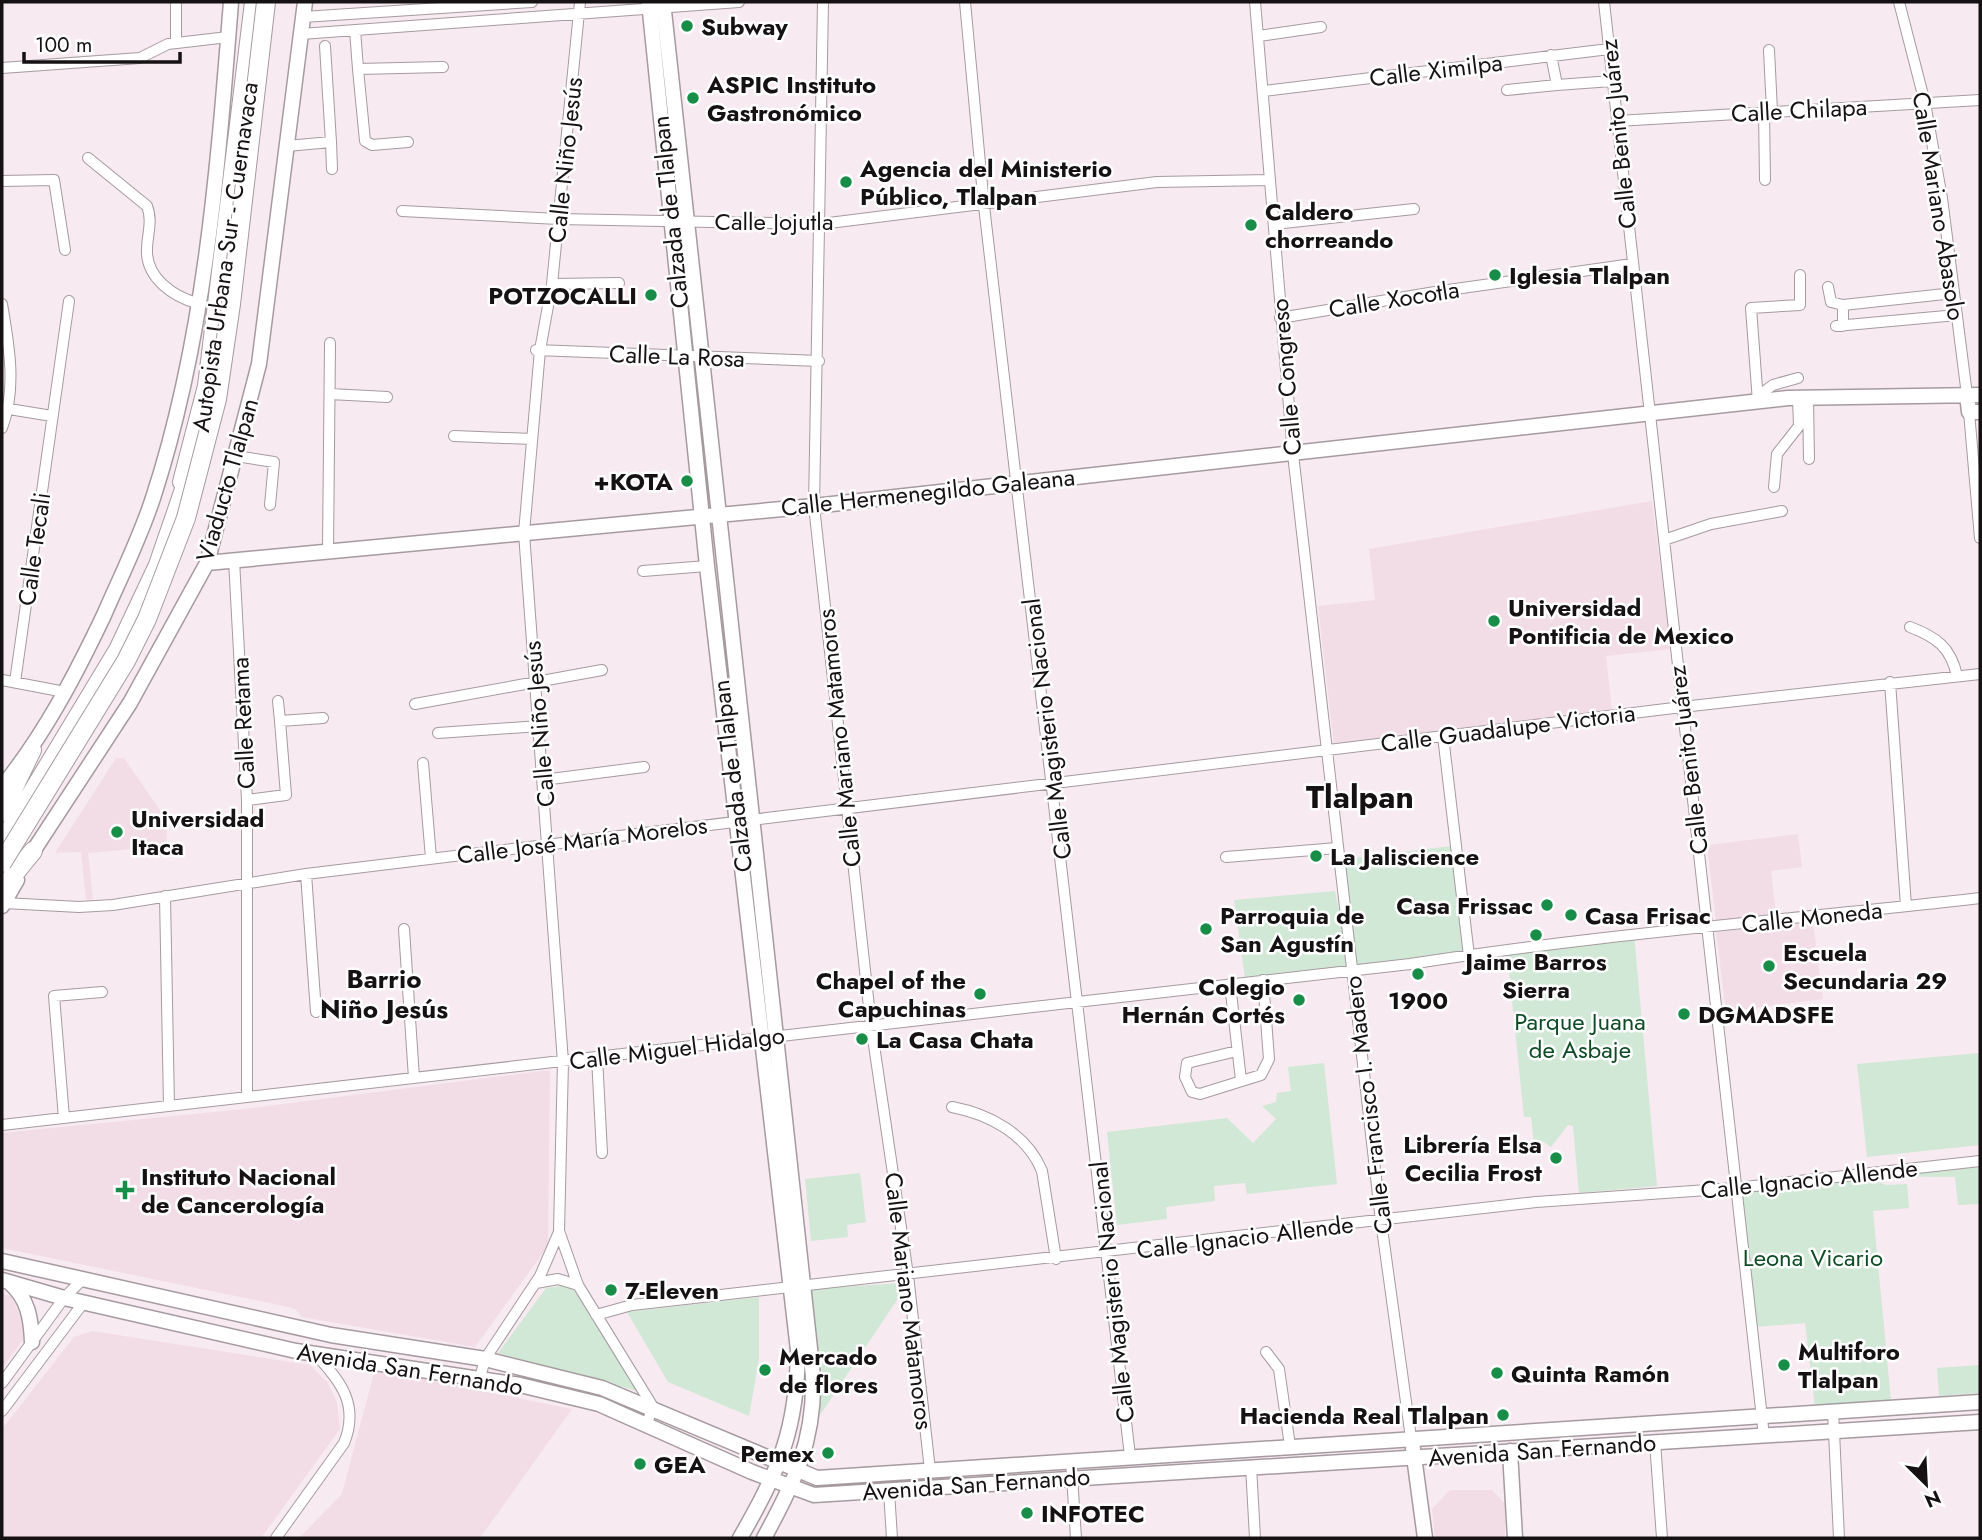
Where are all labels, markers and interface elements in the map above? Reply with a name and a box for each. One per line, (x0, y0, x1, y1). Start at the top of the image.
place label: Subway (701, 9, 788, 44)
marker: Subway (679, 18, 695, 34)
scale bar (24, 21, 180, 65)
text: 100 m (35, 30, 92, 60)
street label: Calle Benito Juárez (1591, 38, 1645, 230)
street label: Calle Ximilpa (1367, 44, 1505, 96)
place label: ASPIC Instituto Gastronómico (706, 67, 876, 130)
street label: Calle Niño Jesús (539, 75, 591, 245)
street label: Autopista Urbana Sur - Cuernavaca (183, 80, 267, 434)
street label: Calle Chilapa (1730, 89, 1868, 131)
street label: Calle Mariano Abasolo (1904, 89, 1974, 323)
marker: ASPIC Instituto Gastronómico (685, 90, 701, 106)
street label: Calzada de Tlalpan (642, 114, 698, 310)
place label: Agencia del Ministerio Público, Tlalpan (859, 151, 1112, 214)
marker: Agencia del Ministerio Público, Tlalpan (838, 174, 854, 190)
place label: Caldero chorreando (1265, 194, 1394, 257)
street label: Calle Jojutla (715, 204, 833, 239)
marker: Caldero chorreando (1243, 217, 1259, 233)
place label: Iglesia Tlalpan (1509, 258, 1670, 293)
marker: Iglesia Tlalpan (1487, 267, 1503, 283)
street label: Calle Xocotla (1326, 271, 1462, 327)
place label: POTZOCALLI (488, 278, 637, 313)
marker: POTZOCALLI (643, 287, 659, 303)
street label: Calle Congreso (1262, 297, 1310, 457)
street label: Calle La Rosa (608, 336, 746, 376)
street label: Viaducto Tlalpan (187, 394, 267, 566)
street label: Calle Hermenegildo Galeana (779, 459, 1077, 525)
place label: +KOTA (594, 464, 673, 499)
marker: +KOTA (679, 473, 695, 489)
street label: Calle Tecali (9, 490, 59, 608)
place label: Universidad Pontificia de Mexico (1508, 590, 1734, 653)
street label: Calle Magisterio Nacional (1014, 597, 1080, 861)
street label: Calle Mariano Matamoros (808, 607, 870, 869)
marker: Universidad Pontificia de Mexico (1486, 613, 1502, 629)
street label: Calle Niño Jesús (514, 640, 564, 808)
street label: Calle Retama (222, 656, 264, 790)
street label: Calle Benito Juárez (1659, 663, 1717, 857)
street label: Calzada de Tlalpan (703, 678, 761, 874)
street label: Calle Guadalupe Victoria (1379, 695, 1637, 761)
district label: Tlalpan (1306, 774, 1414, 820)
place label: Universidad Itaca (131, 801, 264, 864)
street label: Calle José María Morelos (455, 807, 709, 873)
marker: Universidad Itaca (109, 824, 125, 840)
place label: La Jaliscience (1330, 839, 1479, 874)
marker: La Jaliscience (1308, 848, 1324, 864)
place label: Casa Frissac (1396, 888, 1533, 923)
street label: Calle Moneda (1740, 892, 1884, 942)
marker: Casa Frissac (1539, 897, 1555, 913)
place label: Parroquia de San Agustín (1220, 898, 1365, 961)
place label: Casa Frisac (1585, 898, 1711, 933)
marker: Casa Frisac (1563, 907, 1579, 923)
marker: Parroquia de San Agustín (1198, 921, 1214, 937)
marker: Jaime Barros Sierra (1528, 927, 1544, 943)
place label: Escuela Secundaria 29 (1783, 935, 1947, 998)
place label: Jaime Barros Sierra (1461, 944, 1607, 1007)
marker: Escuela Secundaria 29 (1761, 958, 1777, 974)
district label: Barrio Niño Jesús (320, 960, 448, 1028)
place label: Chapel of the Capuchinas (816, 963, 966, 1026)
marker: 1900 (1410, 966, 1426, 982)
place label: Colegio Hernán Cortés (1121, 969, 1285, 1032)
street label: Calle Francisco I. Madero (1335, 974, 1401, 1236)
place label: 1900 (1388, 983, 1448, 1018)
marker: Chapel of the Capuchinas (972, 986, 988, 1002)
marker: Colegio Hernán Cortés (1291, 992, 1307, 1008)
place label: DGMADSFE (1698, 997, 1835, 1032)
park label: Parque Juana de Asbaje (1514, 1004, 1646, 1067)
marker: DGMADSFE (1676, 1006, 1692, 1022)
street label: Calle Miguel Hidalgo (567, 1017, 787, 1079)
place label: La Casa Chata (876, 1022, 1034, 1057)
marker: La Casa Chata (854, 1031, 870, 1047)
place label: Librería Elsa Cecilia Frost (1403, 1127, 1542, 1190)
marker: Librería Elsa Cecilia Frost (1548, 1150, 1564, 1166)
street label: Calle Ignacio Allende (1699, 1150, 1919, 1208)
place label: Instituto Nacional de Cancerología (141, 1159, 336, 1222)
street label: Calle Magisterio Nacional (1081, 1160, 1143, 1424)
street label: Calle Mariano Matamoros (876, 1170, 942, 1432)
marker: Instituto Nacional de Cancerología (115, 1180, 135, 1200)
street label: Calle Ignacio Allende (1135, 1206, 1355, 1268)
park label: Leona Vicario (1743, 1240, 1883, 1275)
place label: 7-Eleven (625, 1273, 719, 1308)
marker: 7-Eleven (603, 1282, 619, 1298)
street label: Avenida San Fernando (294, 1334, 526, 1404)
place label: Multiforo Tlalpan (1798, 1334, 1900, 1397)
place label: Mercado de flores (779, 1339, 878, 1402)
place label: Quinta Ramón (1511, 1356, 1670, 1391)
marker: Multiforo Tlalpan (1776, 1357, 1792, 1373)
marker: Mercado de flores (757, 1362, 773, 1378)
marker: Quinta Ramón (1489, 1365, 1505, 1381)
place label: Hacienda Real Tlalpan (1239, 1398, 1489, 1433)
marker: Hacienda Real Tlalpan (1495, 1407, 1511, 1423)
street label: Avenida San Fernando (1427, 1425, 1657, 1475)
place label: Pemex (740, 1436, 814, 1471)
marker: Pemex (820, 1445, 836, 1461)
place label: GEA (654, 1447, 706, 1482)
north arrow (1891, 1449, 1961, 1519)
marker: GEA (632, 1456, 648, 1472)
street label: Avenida San Fernando (861, 1459, 1091, 1509)
text: N (1920, 1484, 1945, 1514)
place label: INFOTEC (1041, 1496, 1145, 1531)
marker: INFOTEC (1019, 1505, 1035, 1521)

